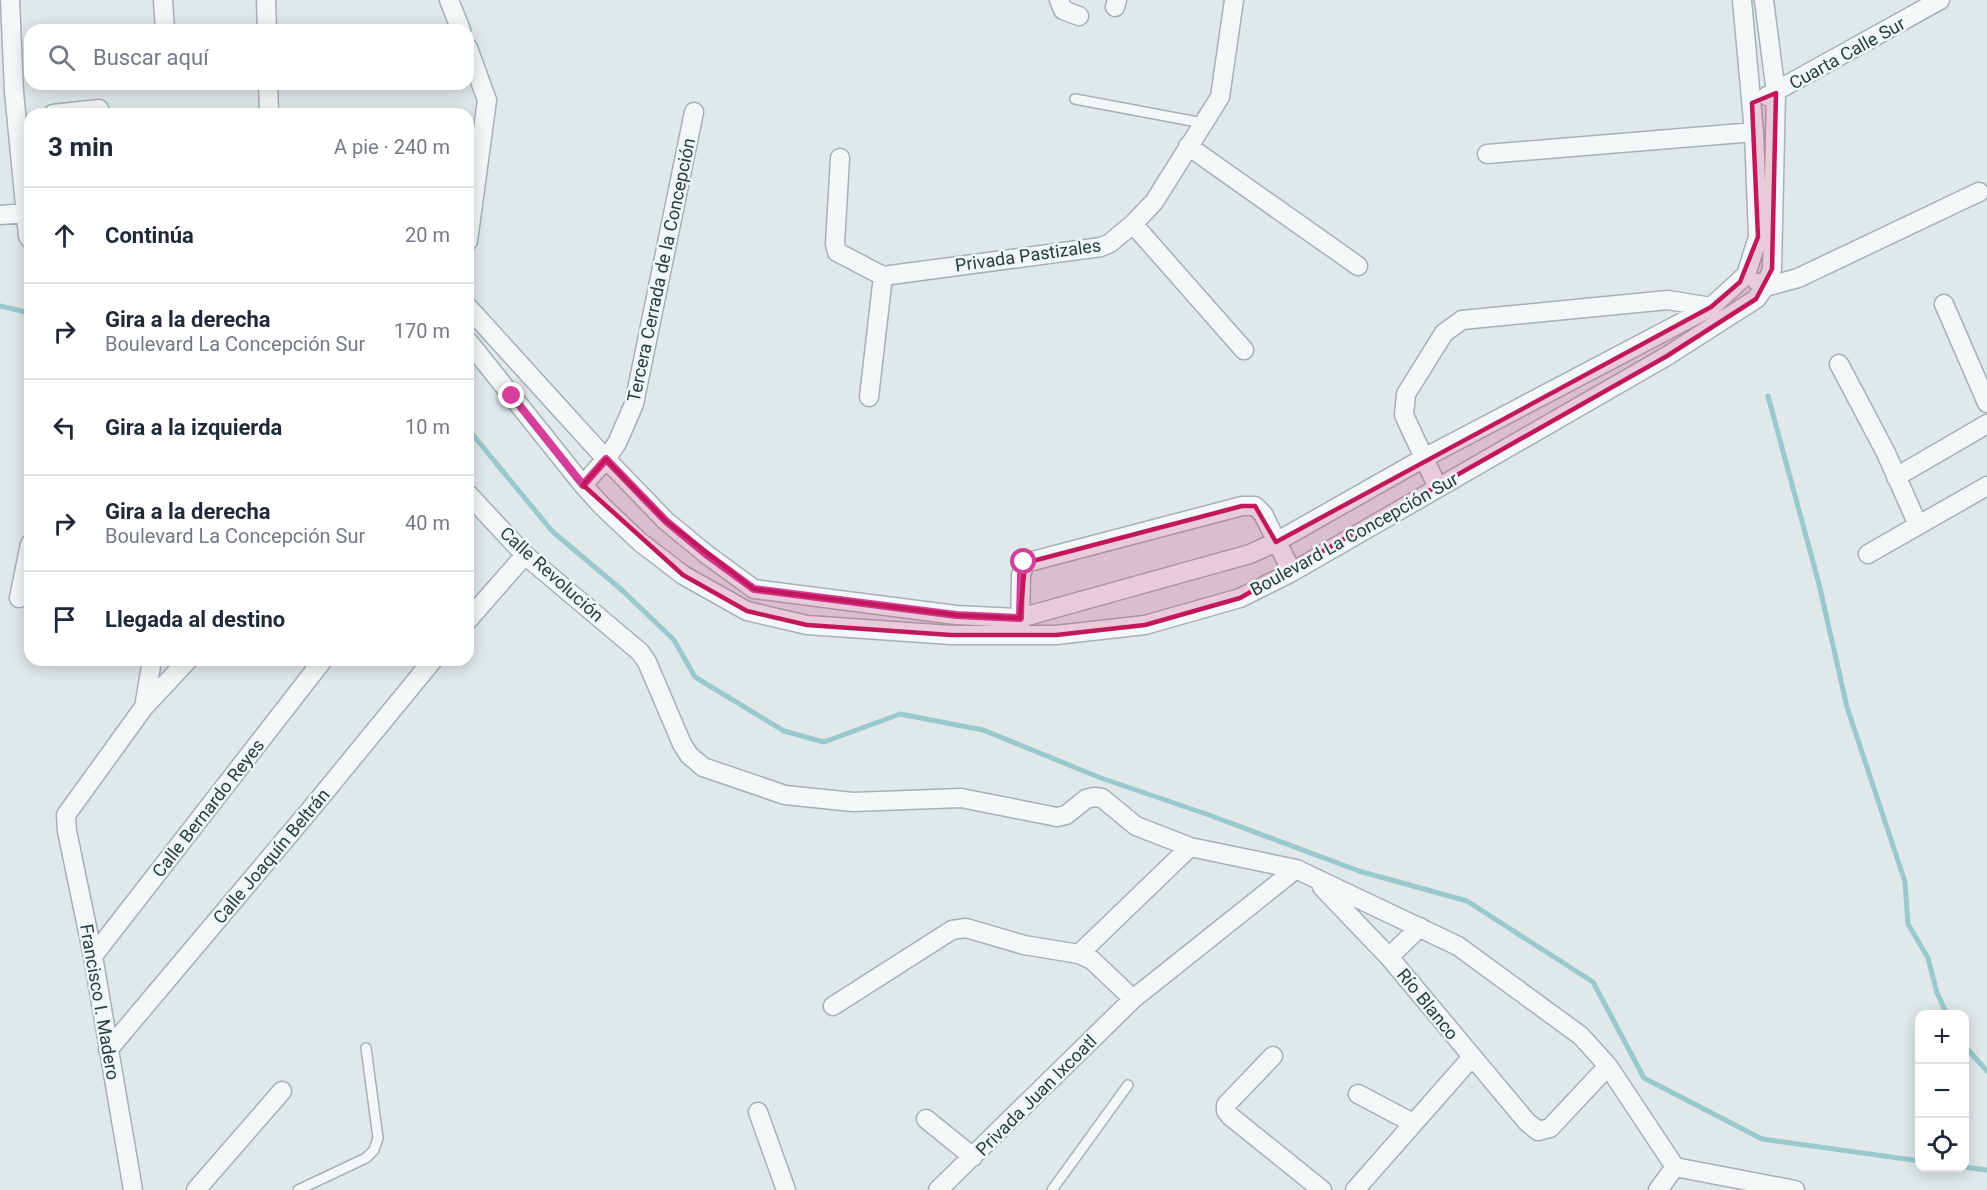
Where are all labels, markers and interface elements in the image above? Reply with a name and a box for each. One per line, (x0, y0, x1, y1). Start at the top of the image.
street label: Cuarta Calle Sur (1785, 13, 1909, 93)
search box (24, 24, 474, 90)
icon: search (45, 41, 78, 74)
text: Buscar aquí (93, 45, 209, 70)
text: 3 min (48, 132, 113, 162)
text: A pie · 240 m (334, 135, 450, 159)
street label: Tercera Cerrada de la Concepción (623, 136, 699, 404)
icon: ahead (48, 219, 81, 252)
text: Continúa (105, 223, 194, 248)
text: 20 m (405, 223, 450, 247)
street label: Privada Pastizales (954, 234, 1102, 276)
text: Gira a la derecha (105, 307, 271, 332)
icon: right (48, 315, 81, 348)
text: 170 m (394, 319, 450, 343)
text: Boulevard La Concepción Sur (105, 332, 365, 356)
route end (498, 382, 524, 408)
icon: left (48, 411, 81, 444)
text: Gira a la izquierda (105, 415, 282, 440)
text: 10 m (405, 415, 450, 439)
street label: Boulevard La Concepción Sur (1246, 468, 1462, 600)
text: Gira a la derecha (105, 499, 271, 524)
icon: right (48, 507, 81, 540)
text: 40 m (405, 511, 450, 535)
street label: Calle Revolución (496, 522, 608, 626)
text: Boulevard La Concepción Sur (105, 524, 365, 548)
route start (1010, 548, 1036, 574)
icon: arrive (48, 603, 81, 636)
text: Llegada al destino (105, 607, 285, 632)
street label: Calle Bernardo Reyes (148, 735, 268, 881)
street label: Calle Joaquín Beltrán (208, 784, 334, 928)
street label: Francisco I. Madero (76, 922, 124, 1082)
street label: Río Blanco (1393, 964, 1463, 1044)
map controls (1915, 1010, 1969, 1172)
button: + (1915, 1010, 1969, 1064)
street label: Privada Juan Ixcoatl (971, 1030, 1101, 1160)
button: − (1915, 1064, 1969, 1118)
button: locate (1915, 1118, 1969, 1172)

